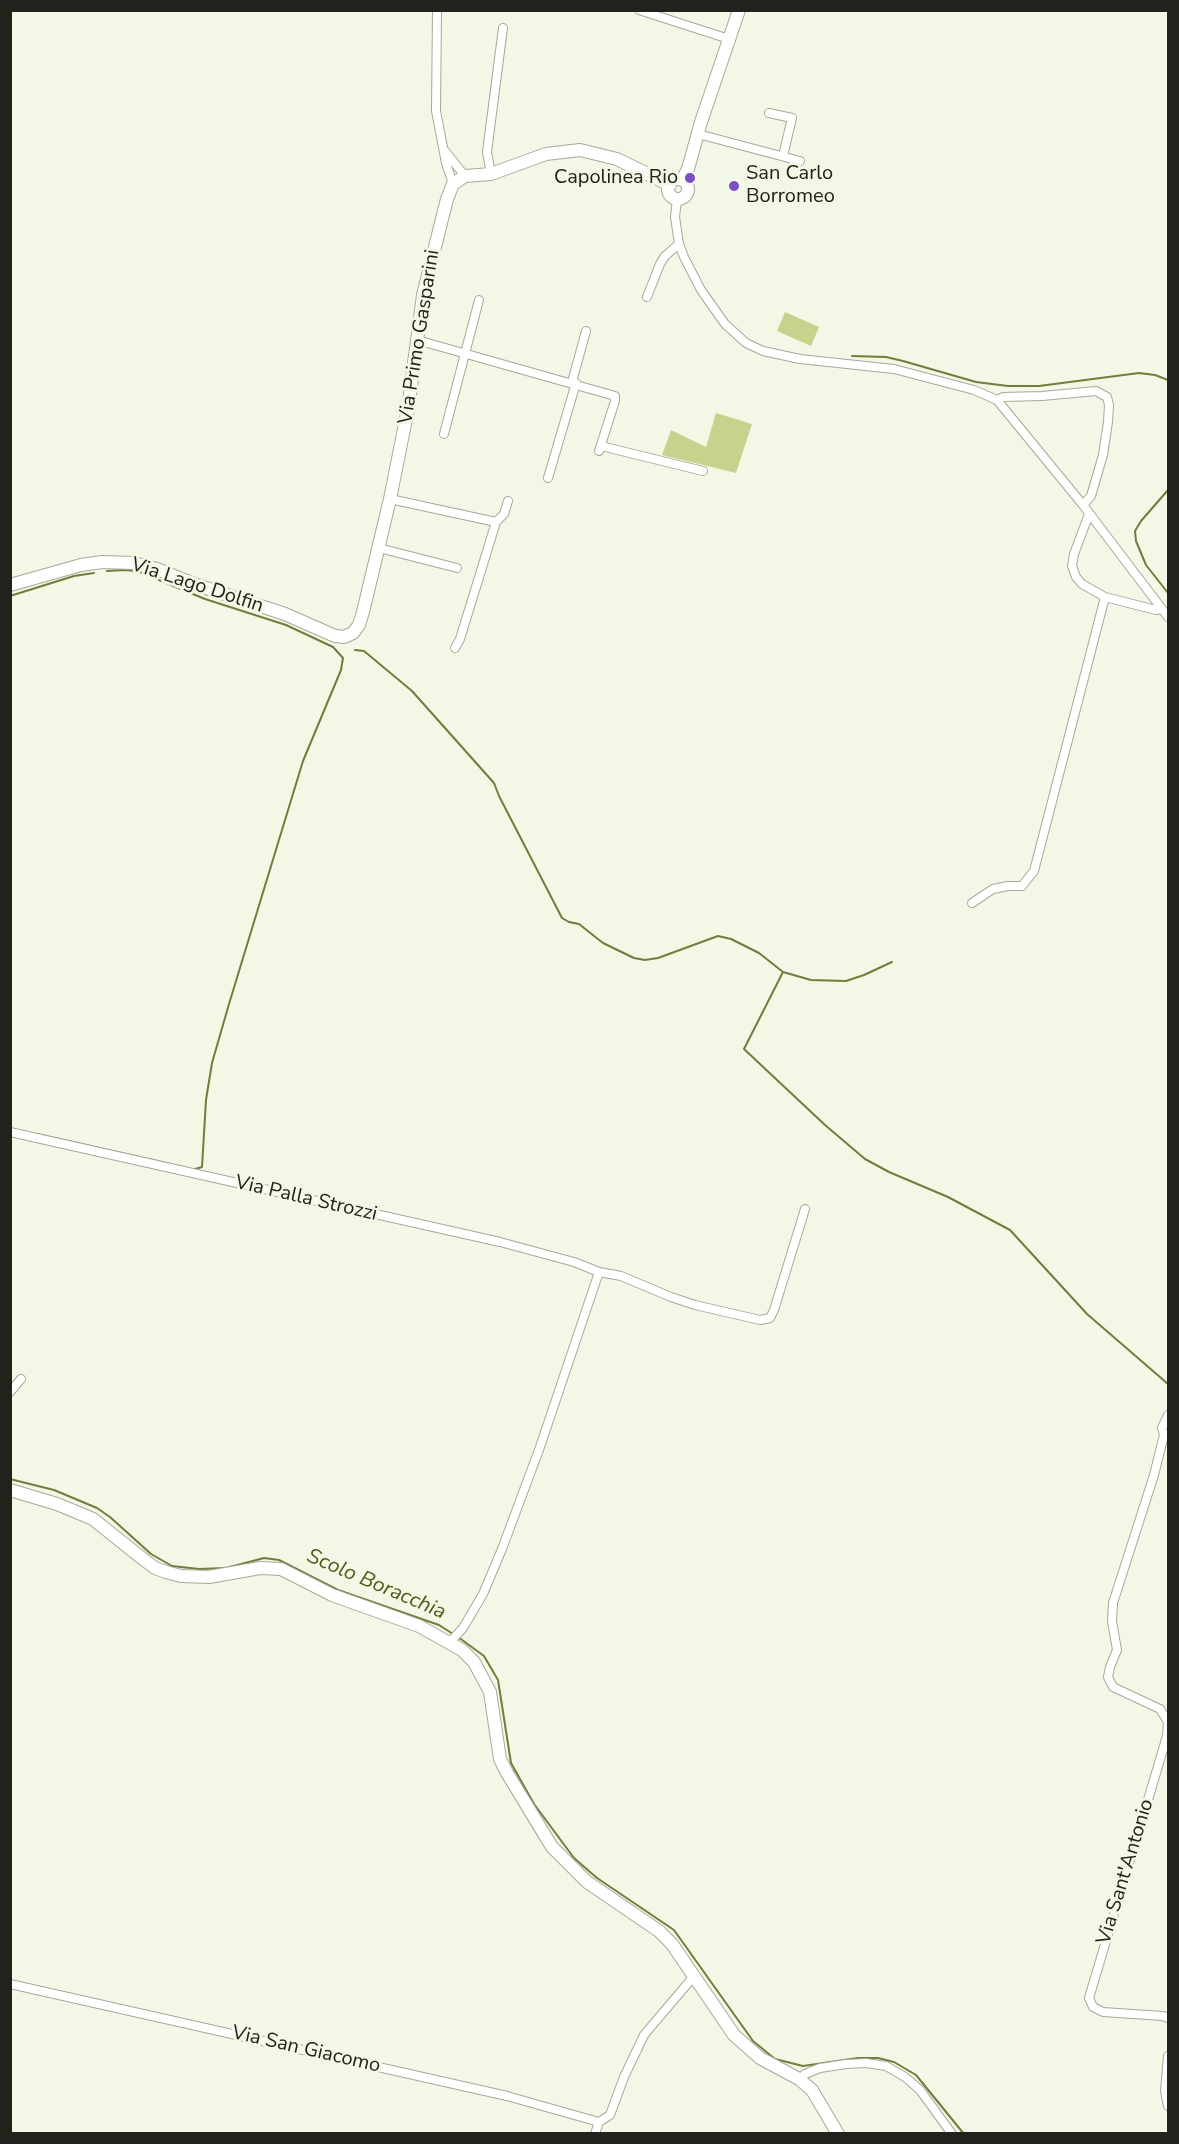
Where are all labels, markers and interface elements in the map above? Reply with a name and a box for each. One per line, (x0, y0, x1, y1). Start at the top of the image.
place label: San Carlo Borromeo (746, 162, 835, 209)
place label: Capolinea Rio (554, 166, 678, 190)
marker: Capolinea Rio (683, 171, 697, 185)
marker: San Carlo Borromeo (727, 179, 741, 193)
street label: Via Primo Gasparini (394, 248, 446, 426)
street label: Via Lago Dolfin (128, 553, 266, 619)
street label: Via Palla Strozzi (233, 1171, 379, 1227)
water label: Scolo Boracchia (303, 1544, 449, 1626)
street label: Via Sant'Antonio (1092, 1796, 1160, 1948)
street label: Via San Giacomo (229, 2021, 383, 2079)

